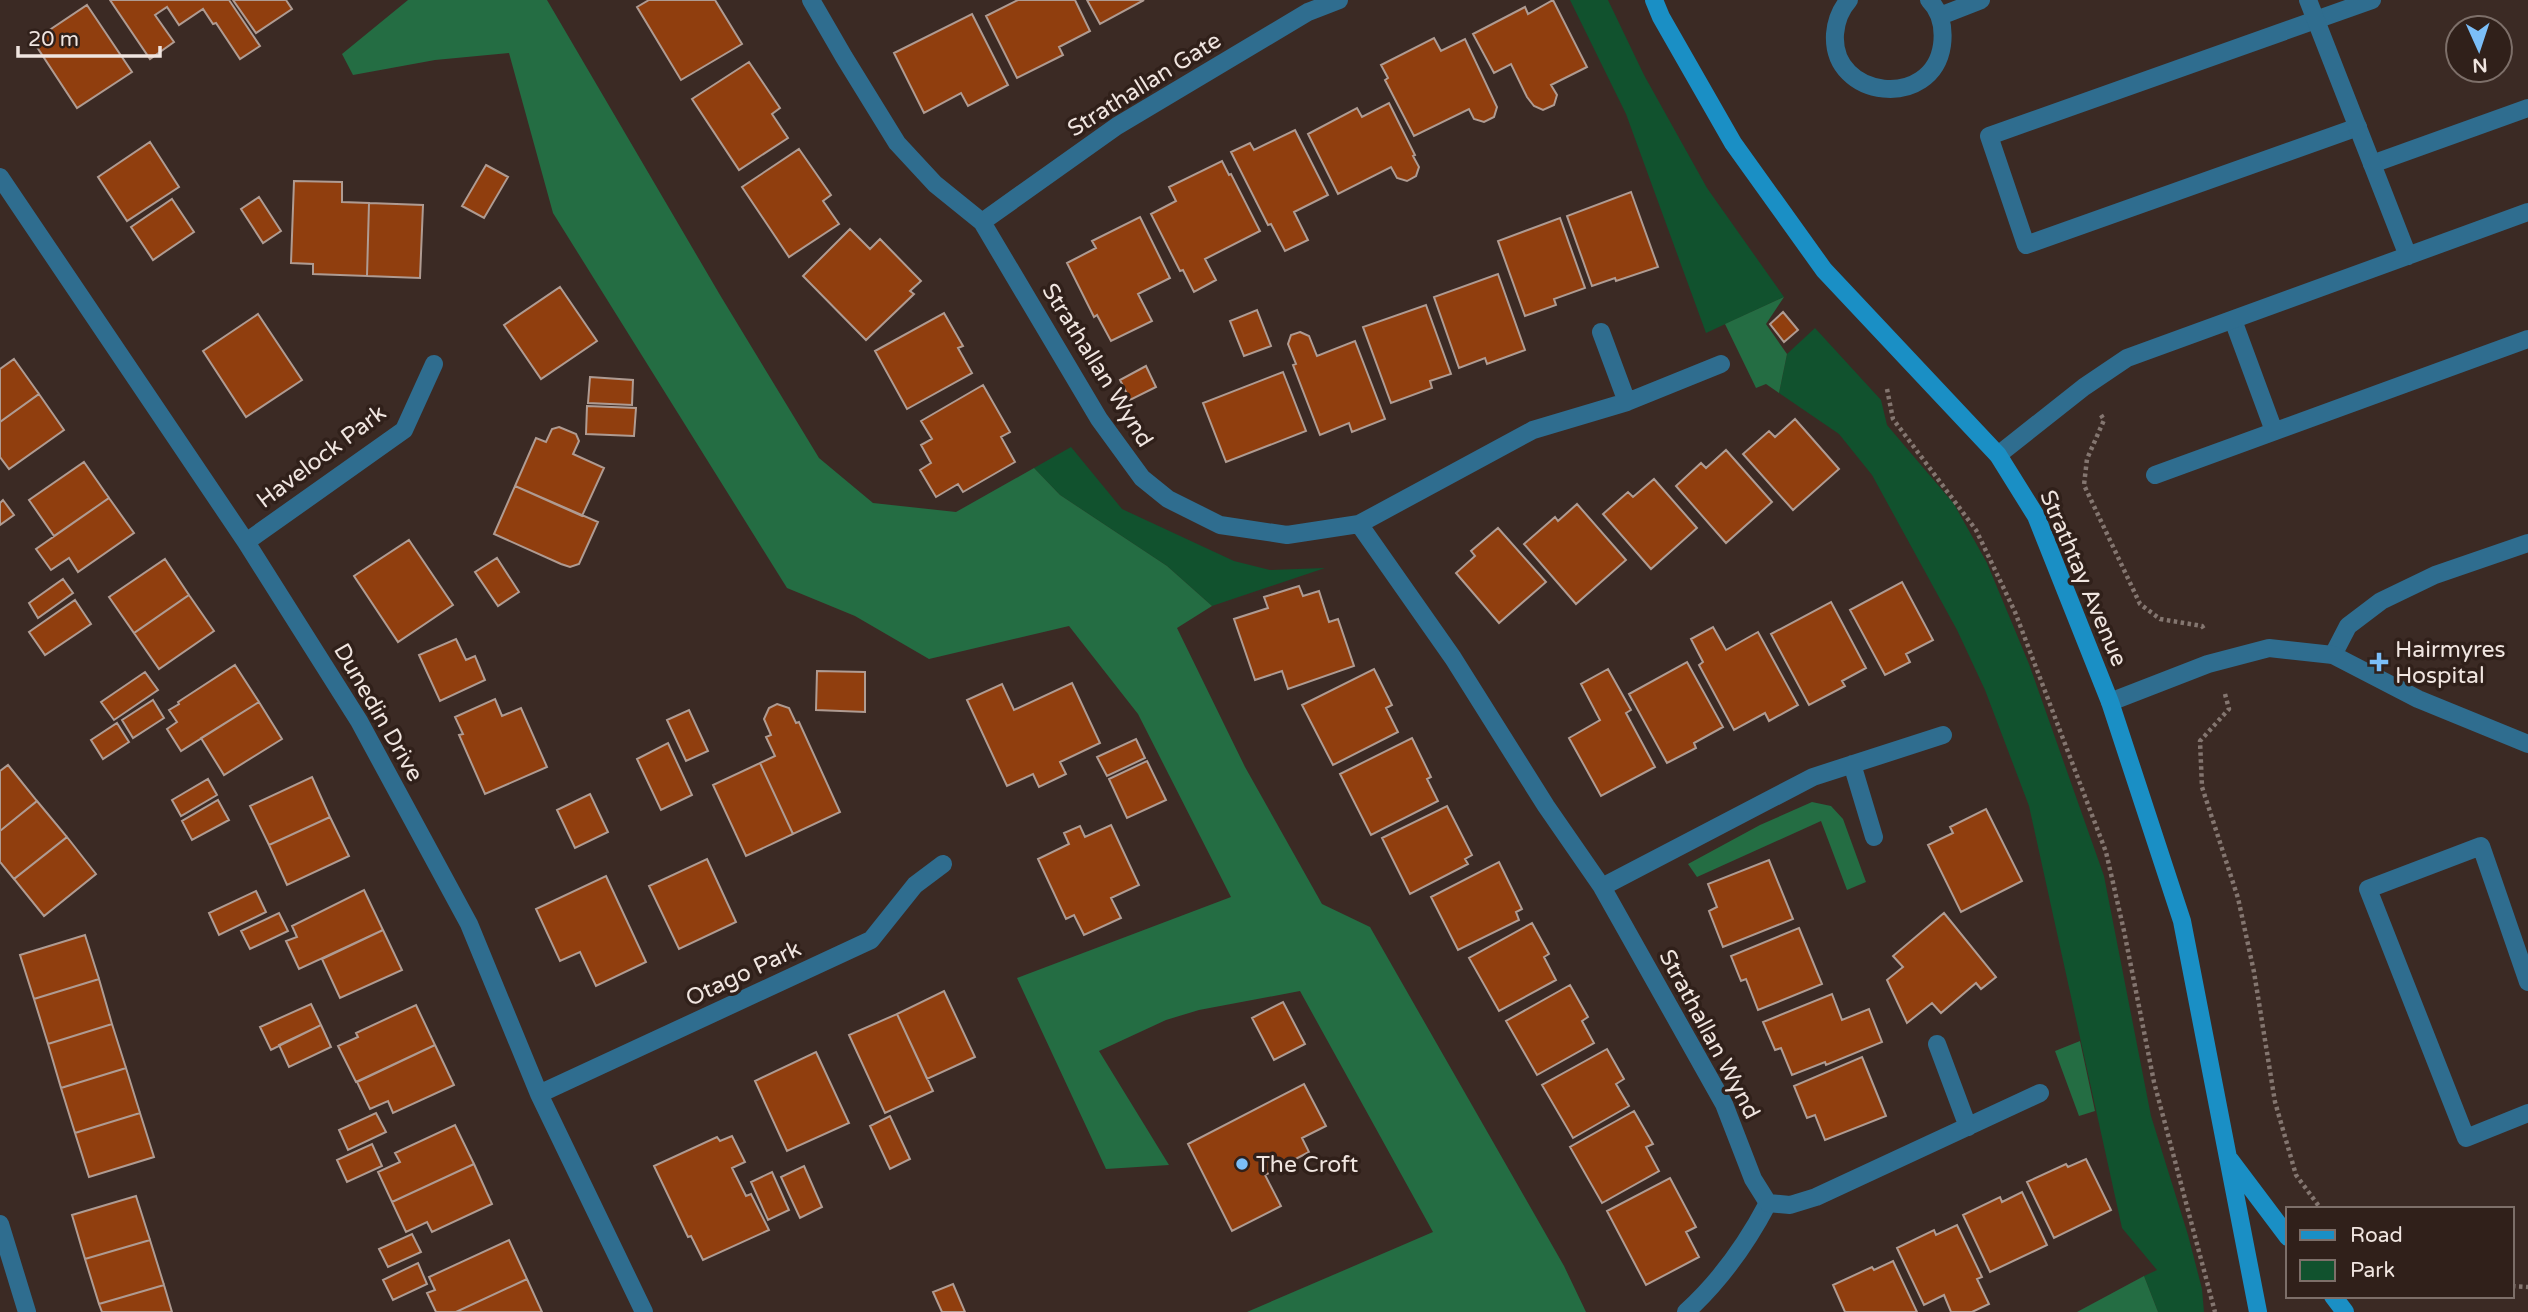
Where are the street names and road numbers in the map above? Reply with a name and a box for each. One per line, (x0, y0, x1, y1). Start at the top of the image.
street label: Strathallan Gate (1063, 26, 1226, 143)
street label: Strathallan Wynd (1035, 278, 1159, 453)
street label: Havelock Park (251, 399, 392, 515)
street label: Strathtay Avenue (2033, 486, 2133, 671)
street label: Dunedin Drive (327, 638, 429, 787)
street label: Otago Park (681, 935, 806, 1013)
street label: Strathallan Wynd (1653, 945, 1766, 1124)

